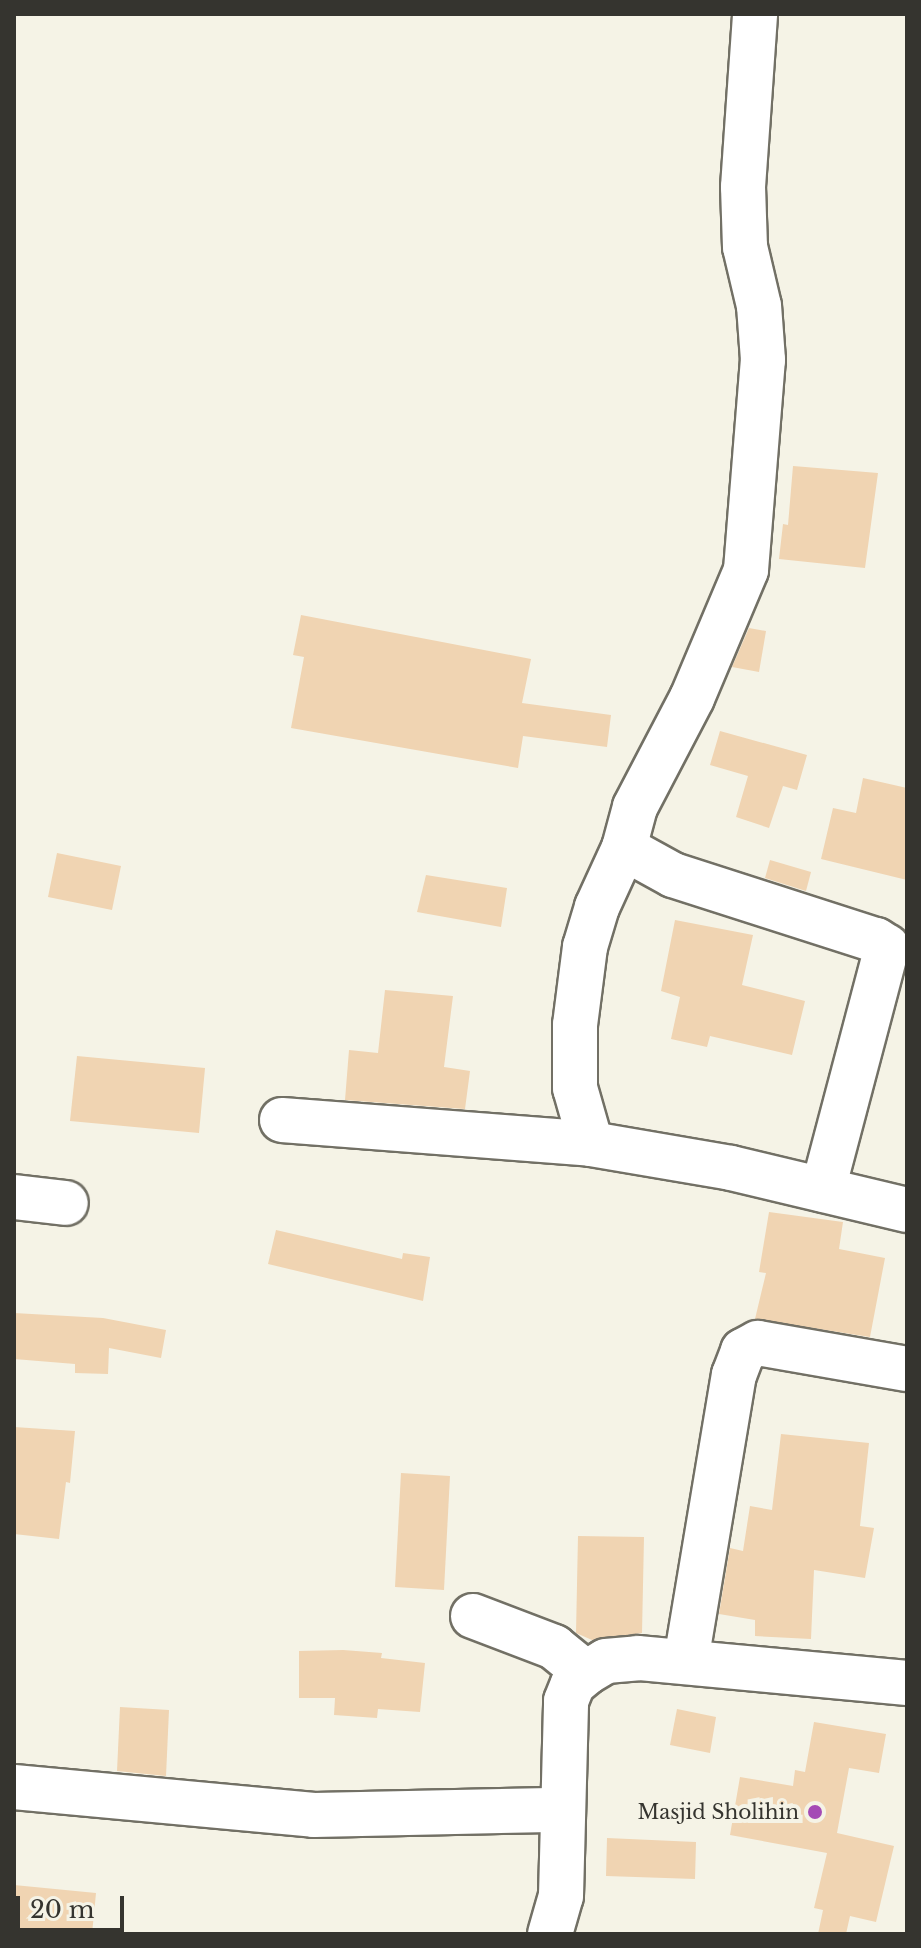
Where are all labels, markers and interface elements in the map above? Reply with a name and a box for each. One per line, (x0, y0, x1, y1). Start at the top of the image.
place label: Masjid Sholihin (637, 1800, 799, 1824)
marker: Masjid Sholihin (806, 1803, 824, 1821)
scale bar (20, 1880, 128, 1930)
text: 20 m (30, 1895, 95, 1924)

